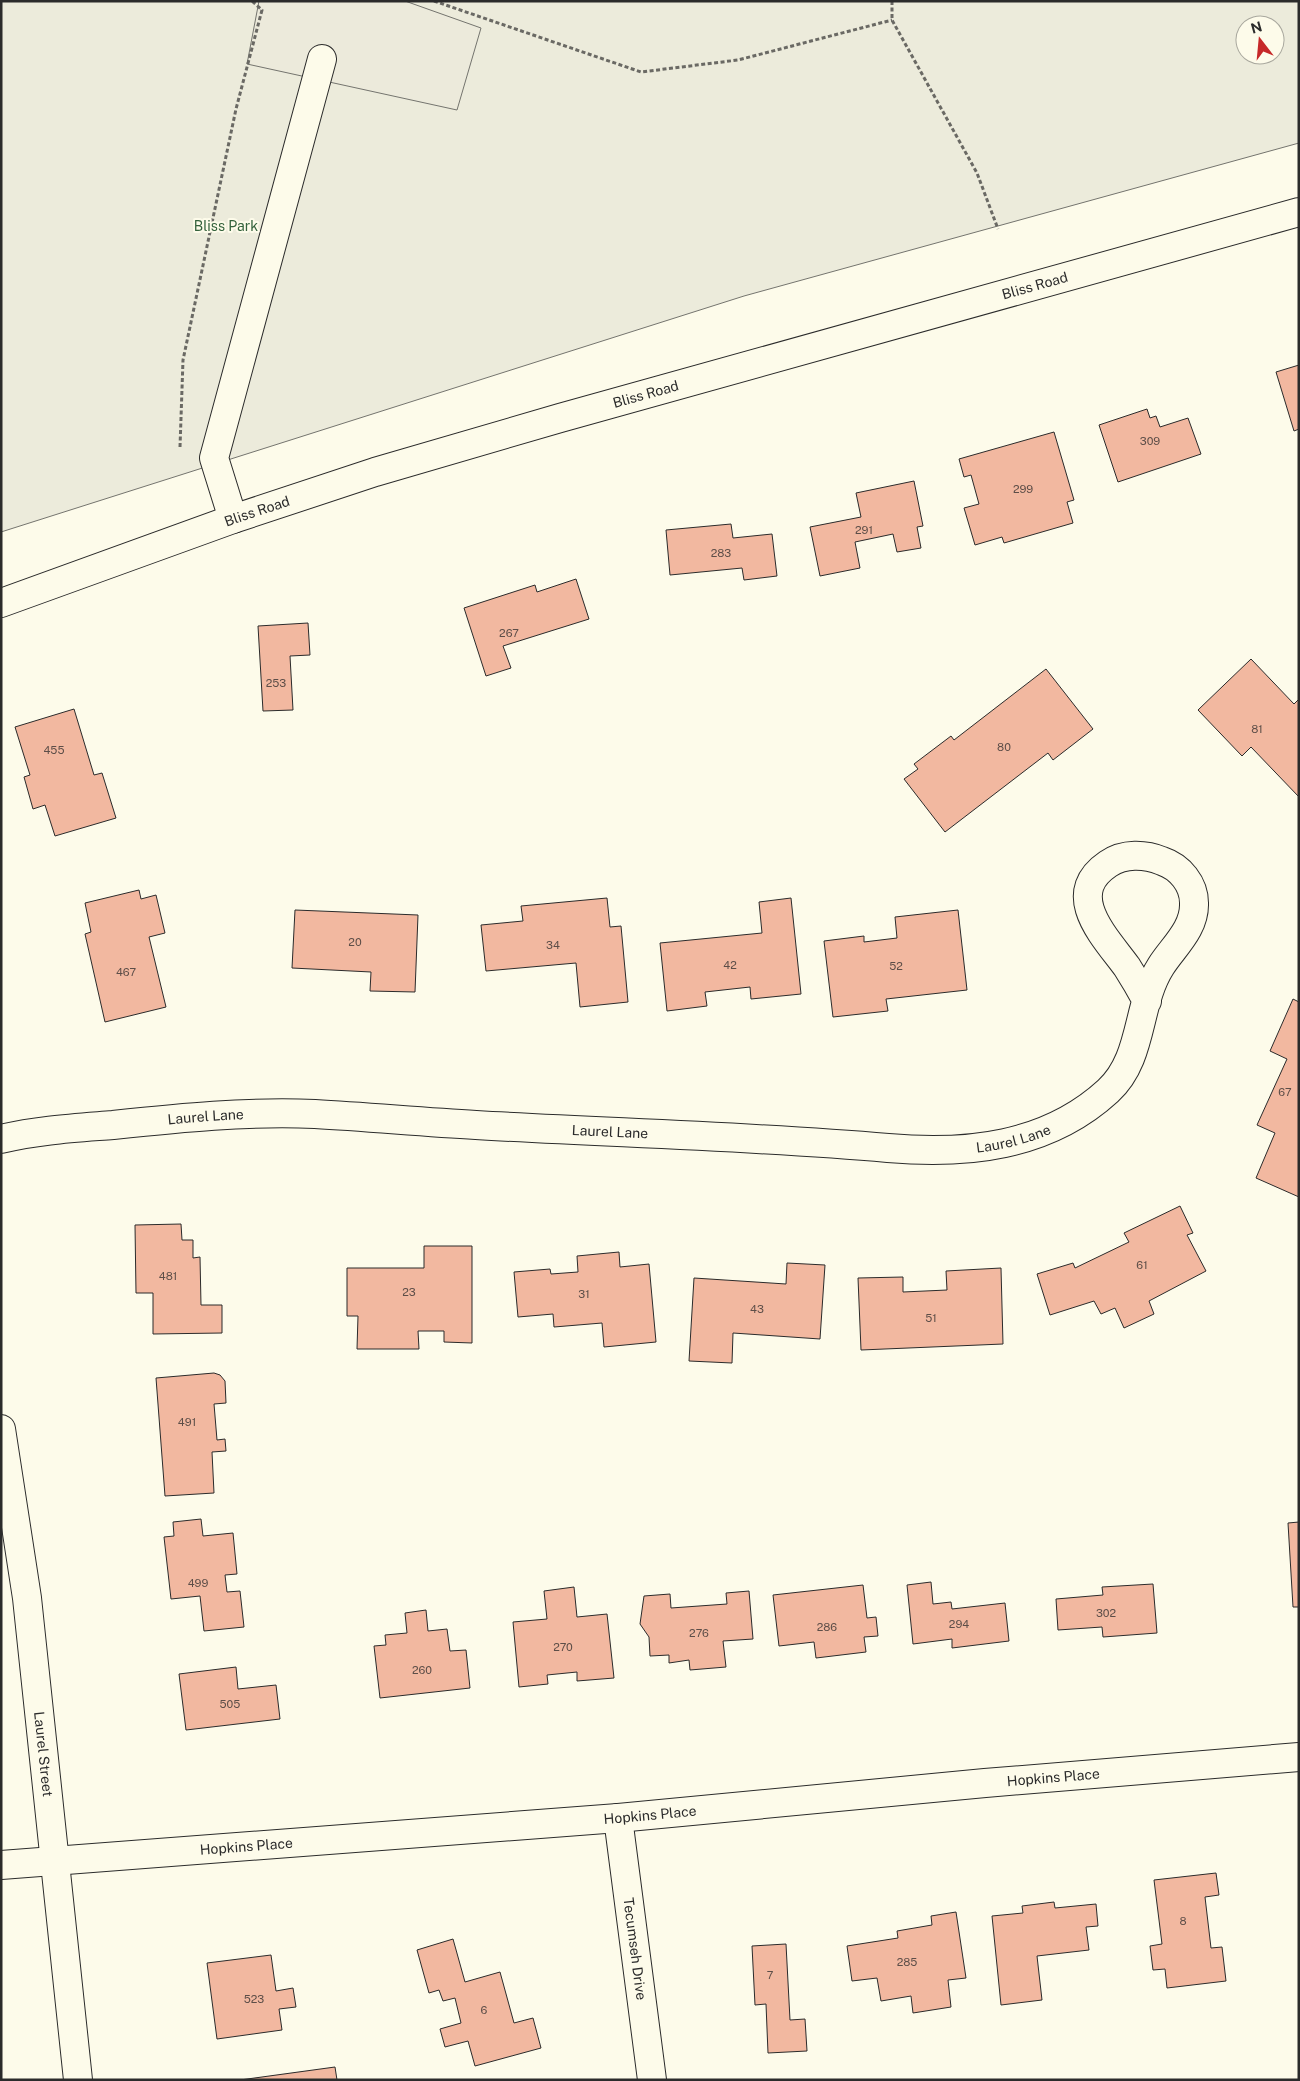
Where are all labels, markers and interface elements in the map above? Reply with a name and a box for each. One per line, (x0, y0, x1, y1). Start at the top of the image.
north arrow (1235, 15, 1285, 65)
text: N (1249, 18, 1264, 37)
park label: Bliss Park (194, 218, 258, 234)
street label: Bliss Road (1000, 269, 1070, 302)
street label: Bliss Road (611, 377, 680, 411)
house number: 309 (1140, 435, 1160, 447)
house number: 299 (1013, 483, 1033, 495)
street label: Bliss Road (222, 493, 292, 529)
house number: 291 (855, 524, 873, 536)
house number: 283 (711, 547, 731, 559)
house number: 267 (499, 627, 519, 639)
house number: 253 (266, 677, 286, 689)
house number: 81 (1251, 723, 1263, 735)
house number: 80 (997, 741, 1011, 753)
house number: 455 (44, 744, 64, 756)
house number: 20 (348, 936, 362, 948)
house number: 34 (546, 939, 560, 951)
house number: 42 (723, 959, 737, 971)
house number: 52 (889, 960, 903, 972)
house number: 467 (116, 966, 136, 978)
house number: 67 (1278, 1086, 1292, 1098)
street label: Laurel Lane (167, 1106, 244, 1127)
street label: Laurel Lane (975, 1121, 1053, 1156)
street label: Laurel Lane (571, 1122, 649, 1141)
house number: 61 (1136, 1259, 1148, 1271)
house number: 481 (159, 1270, 177, 1282)
house number: 23 (402, 1286, 416, 1298)
house number: 31 (578, 1288, 590, 1300)
house number: 43 (750, 1303, 764, 1315)
house number: 51 (925, 1312, 937, 1324)
house number: 491 (178, 1416, 196, 1428)
house number: 499 (188, 1577, 208, 1589)
house number: 302 (1096, 1607, 1117, 1619)
house number: 294 (949, 1618, 969, 1630)
house number: 286 (817, 1621, 837, 1633)
house number: 276 (689, 1627, 709, 1639)
house number: 270 (553, 1641, 573, 1653)
house number: 260 (412, 1664, 432, 1676)
house number: 505 (220, 1698, 240, 1710)
street label: Laurel Street (31, 1711, 56, 1798)
street label: Hopkins Place (1006, 1766, 1100, 1789)
street label: Hopkins Place (603, 1803, 697, 1827)
street label: Hopkins Place (199, 1835, 293, 1858)
street label: Tecumseh Drive (620, 1897, 650, 2001)
house number: 8 (1179, 1915, 1187, 1927)
house number: 285 (897, 1956, 917, 1968)
house number: 7 (767, 1969, 774, 1981)
house number: 523 (244, 1993, 264, 2005)
house number: 6 (481, 2004, 488, 2016)

